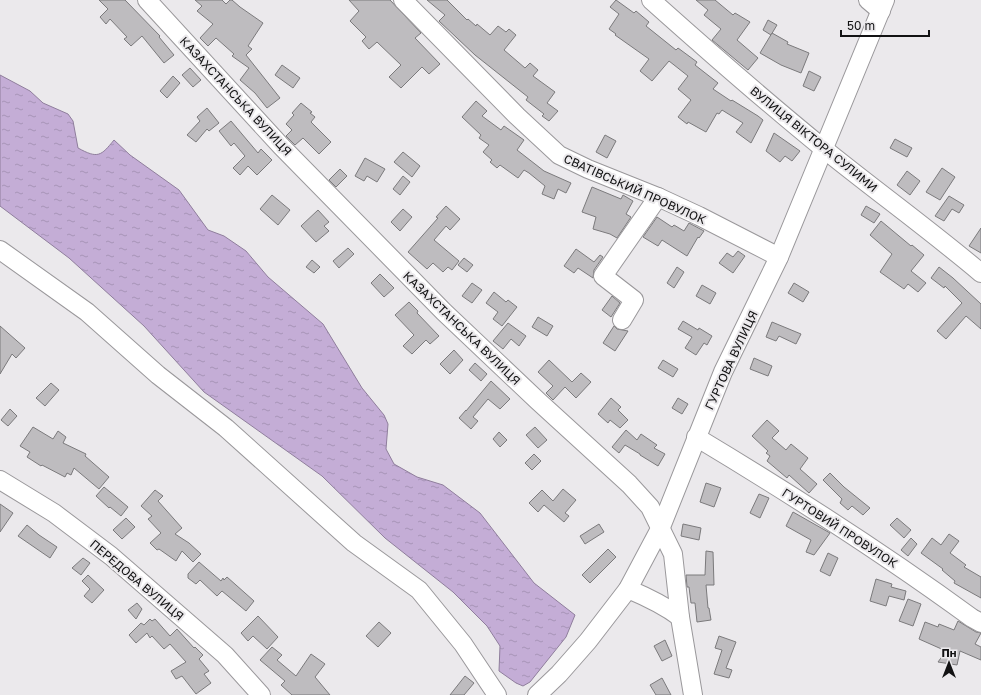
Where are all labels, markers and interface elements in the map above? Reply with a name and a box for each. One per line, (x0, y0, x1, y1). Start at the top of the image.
scale bar (841, 12, 929, 38)
text: 50 m (847, 18, 875, 33)
street label: КАЗАХСТАНСЬКА ВУЛИЦЯ (177, 33, 295, 159)
street label: ВУЛИЦЯ ВІКТОРА СУЛИМИ (747, 83, 881, 195)
street label: СВАТІВСЬКИЙ ПРОВУЛОК (561, 151, 709, 227)
street label: КАЗАХСТАНСЬКА ВУЛИЦЯ (400, 268, 524, 388)
street label: ГУРТОВА ВУЛИЦЯ (701, 308, 761, 412)
street label: ГУРТОВИЙ ПРОВУЛОК (779, 485, 901, 571)
street label: ПЕРЕДОВА ВУЛИЦЯ (87, 536, 187, 624)
north arrow (929, 643, 969, 683)
text: Пн (942, 646, 957, 659)

